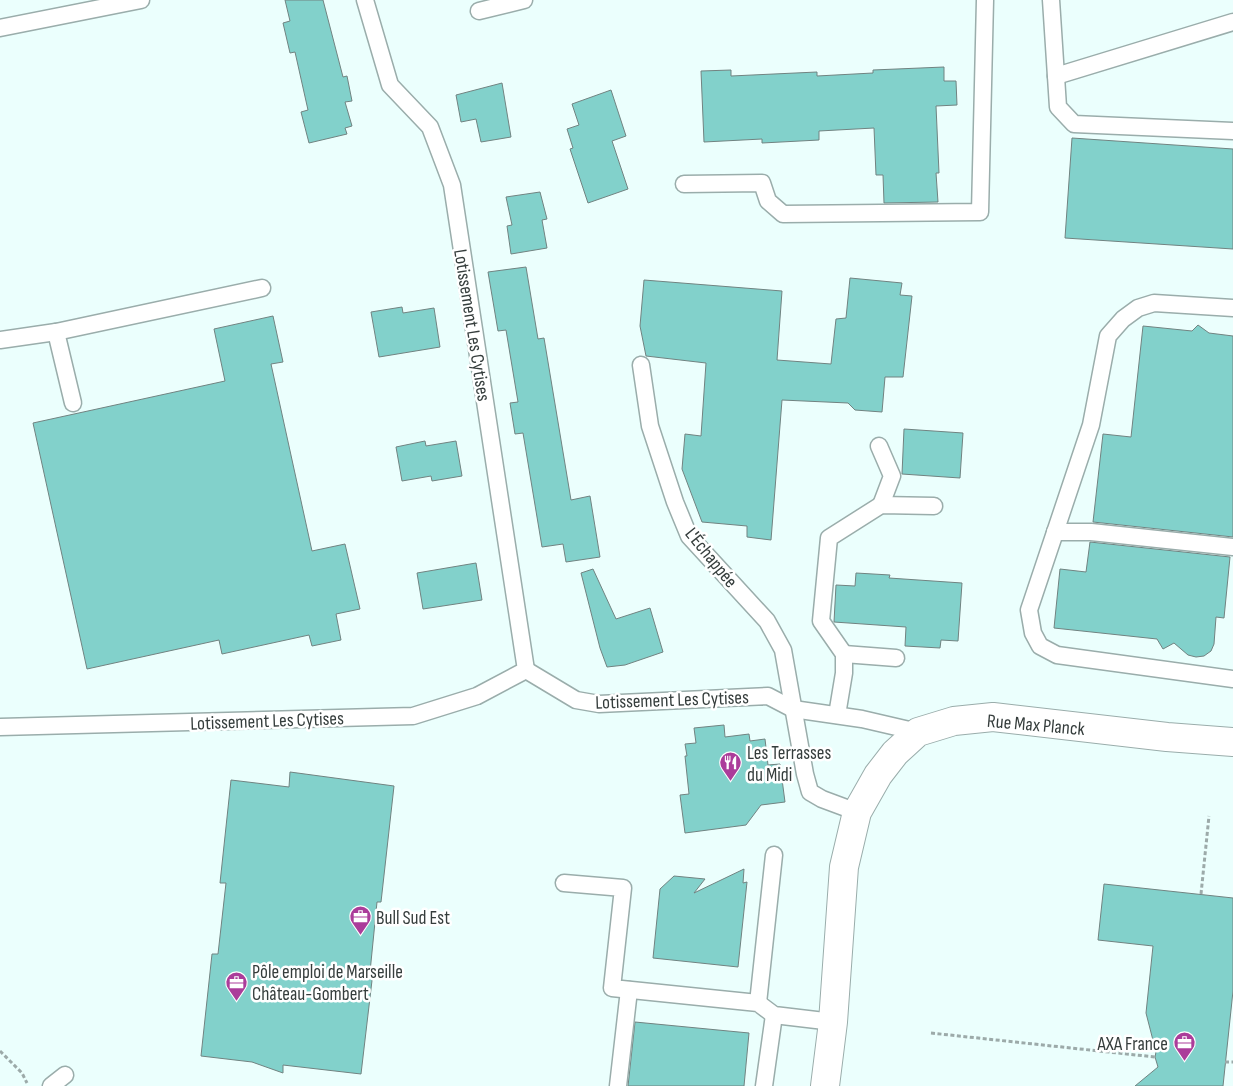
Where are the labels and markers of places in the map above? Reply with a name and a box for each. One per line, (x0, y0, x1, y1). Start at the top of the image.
place label: Les Terrasses du Midi (747, 742, 831, 787)
restaurant icon: Les Terrasses du Midi (719, 751, 743, 782)
office icon: Bull Sud Est (348, 905, 372, 936)
place label: Bull Sud Est (376, 907, 450, 930)
place label: Pôle emploi de Marseille Château-Gombert (252, 961, 403, 1006)
office icon: Pôle emploi de Marseille Château-Gombert (224, 970, 248, 1001)
office icon: AXA France (1172, 1031, 1196, 1062)
place label: AXA France (1096, 1033, 1168, 1056)

